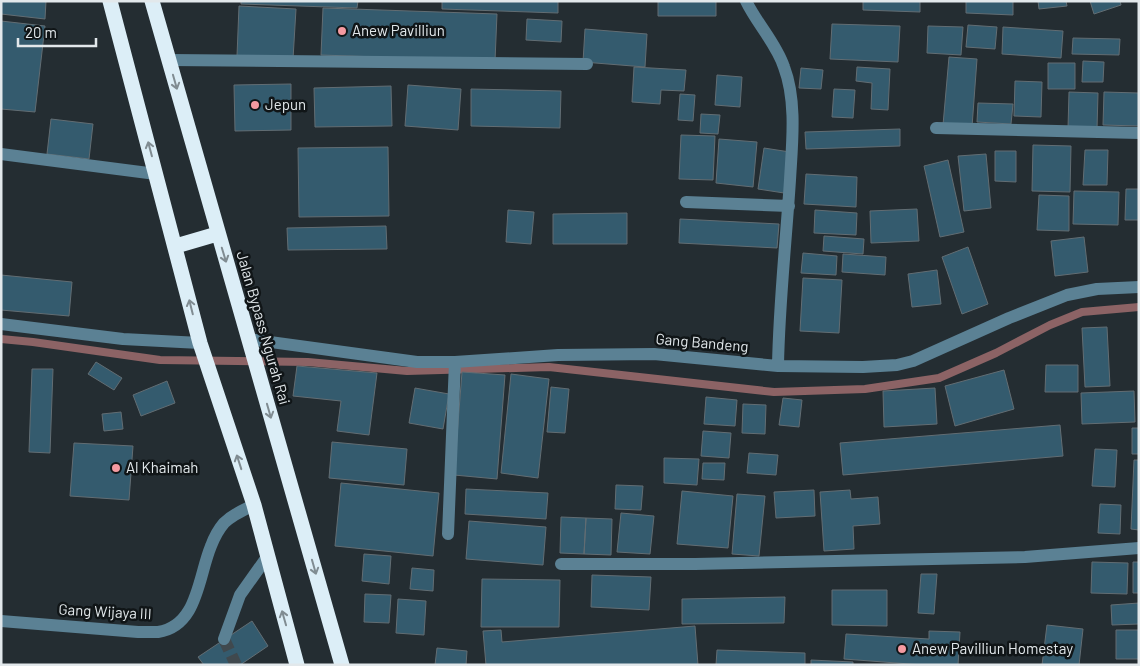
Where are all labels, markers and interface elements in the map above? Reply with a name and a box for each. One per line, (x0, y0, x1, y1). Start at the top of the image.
scale bar (18, 15, 95, 47)
place label: Anew Pavilliun (352, 21, 445, 39)
text: 20 m (25, 23, 57, 41)
marker: Anew Pavilliun (336, 25, 348, 37)
one-way arrow (170, 73, 180, 89)
place label: Jepun (265, 95, 306, 113)
marker: Jepun (249, 99, 261, 111)
one-way arrow (144, 142, 154, 158)
one-way arrow (219, 247, 229, 263)
street label: Jalan Bypass Ngurah Rai (233, 249, 295, 407)
one-way arrow (185, 299, 195, 315)
street label: Gang Bandeng (655, 329, 749, 355)
one-way arrow (265, 403, 275, 419)
one-way arrow (234, 454, 243, 470)
place label: Al Khaimah (126, 458, 198, 476)
marker: Al Khaimah (110, 462, 122, 474)
one-way arrow (310, 559, 319, 575)
street label: Gang Wijaya III (58, 600, 152, 622)
one-way arrow (278, 610, 288, 626)
place label: Anew Pavilliun Homestay (912, 639, 1073, 657)
marker: Anew Pavilliun Homestay (896, 643, 908, 655)

